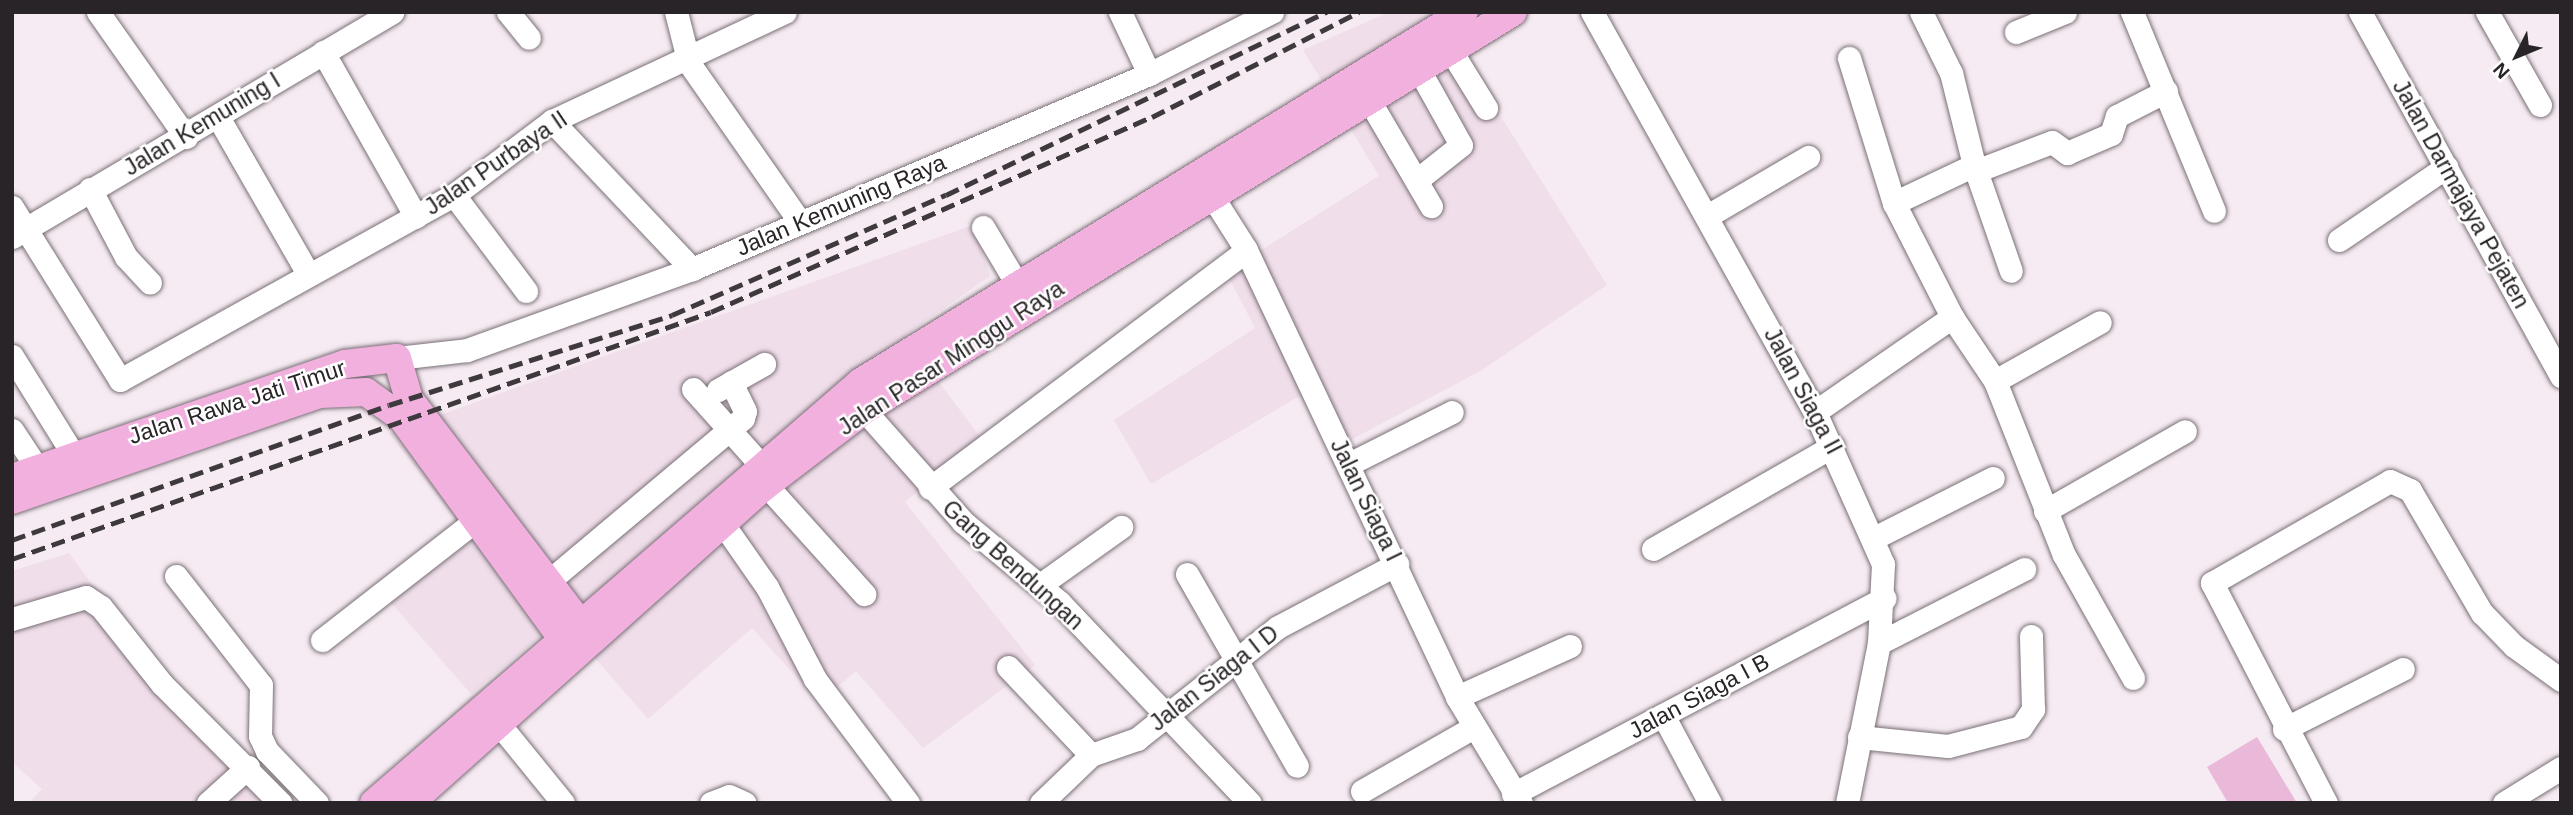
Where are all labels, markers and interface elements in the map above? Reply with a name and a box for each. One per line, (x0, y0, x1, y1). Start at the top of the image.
north arrow (2482, 21, 2552, 91)
text: N (2489, 58, 2514, 83)
street label: Jalan Kemuning I (119, 66, 285, 182)
street label: Jalan Darmajaya Pejaten (2387, 75, 2535, 313)
street label: Jalan Purbaya II (419, 105, 573, 221)
street label: Jalan Kemuning Raya (732, 148, 950, 262)
street label: Jalan Pasar Minggu Raya (833, 275, 1069, 441)
street label: Jalan Siaga II (1758, 323, 1848, 459)
street label: Jalan Rawa Jati Timur (125, 354, 349, 450)
street label: Jalan Siaga I (1324, 434, 1408, 566)
street label: Gang Bendungan (937, 494, 1089, 636)
street label: Jalan Siaga I D (1144, 619, 1284, 737)
street label: Jalan Siaga I B (1624, 647, 1774, 745)

